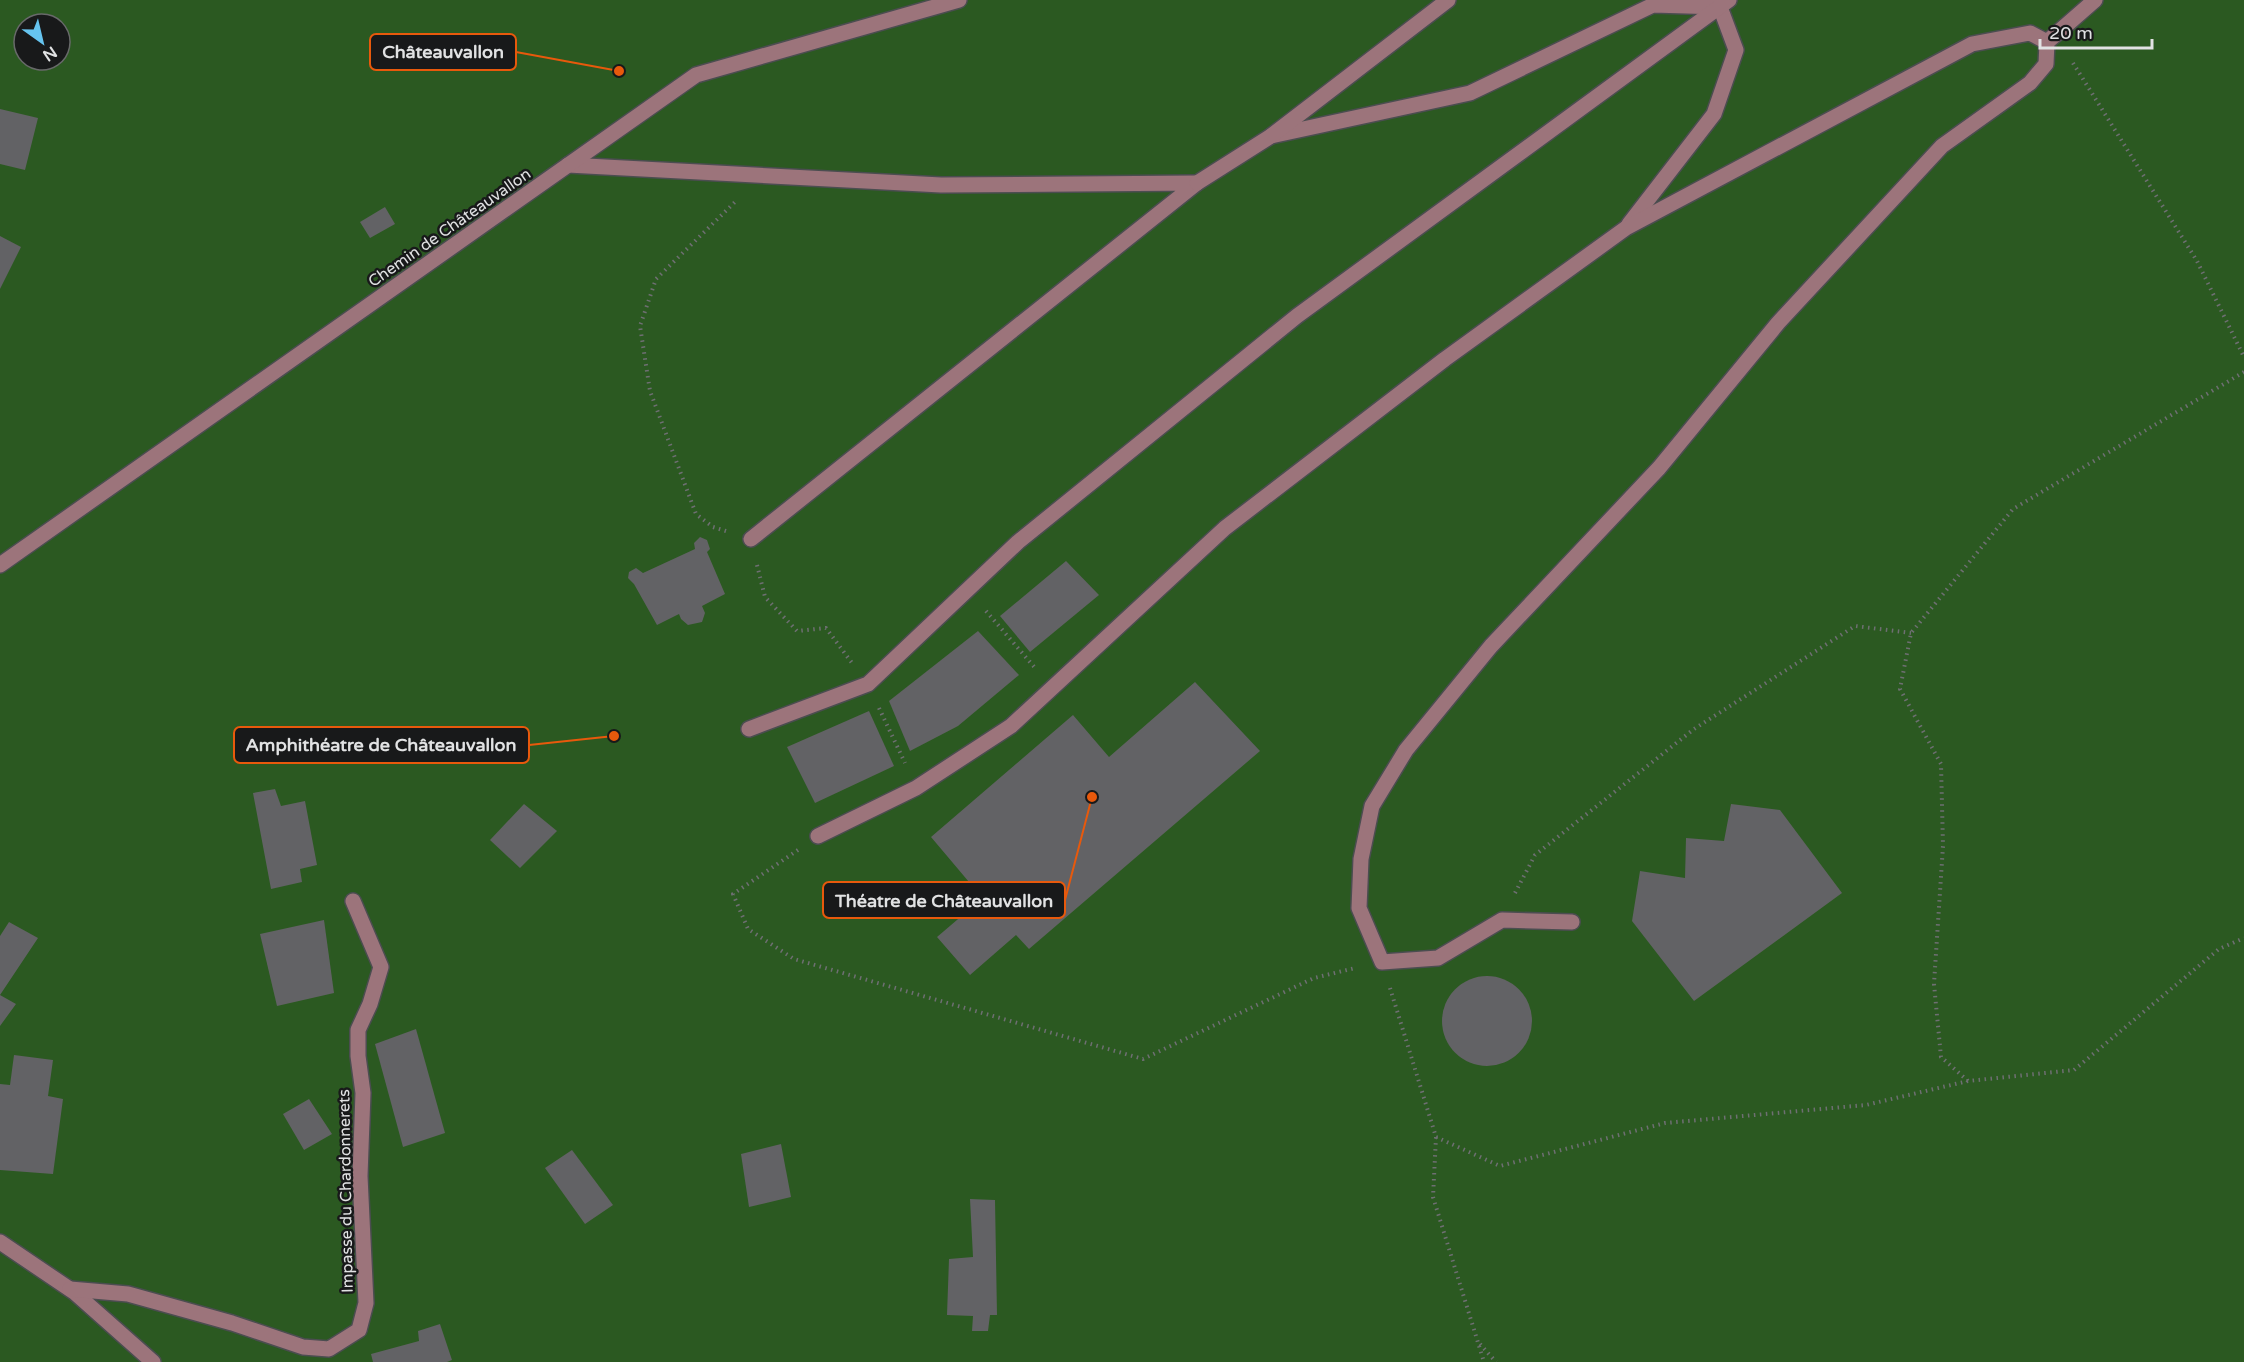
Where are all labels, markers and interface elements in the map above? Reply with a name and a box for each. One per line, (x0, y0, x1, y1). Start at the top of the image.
north arrow (12, 12, 72, 72)
scale bar (2040, 12, 2152, 50)
text: 20 m (2049, 22, 2093, 44)
callout: Châteauvallon (370, 34, 516, 70)
text: Châteauvallon (382, 41, 504, 63)
text: N (39, 42, 61, 65)
street label: Chemin de Châteauvallon (364, 164, 535, 292)
callout: Amphithéatre de Châteauvallon (234, 727, 529, 763)
text: Amphithéatre de Châteauvallon (246, 734, 516, 756)
callout: Théatre de Châteauvallon (823, 882, 1065, 918)
text: Théatre de Châteauvallon (834, 890, 1053, 912)
street label: Impasse du Chardonnerets (334, 1089, 358, 1293)

